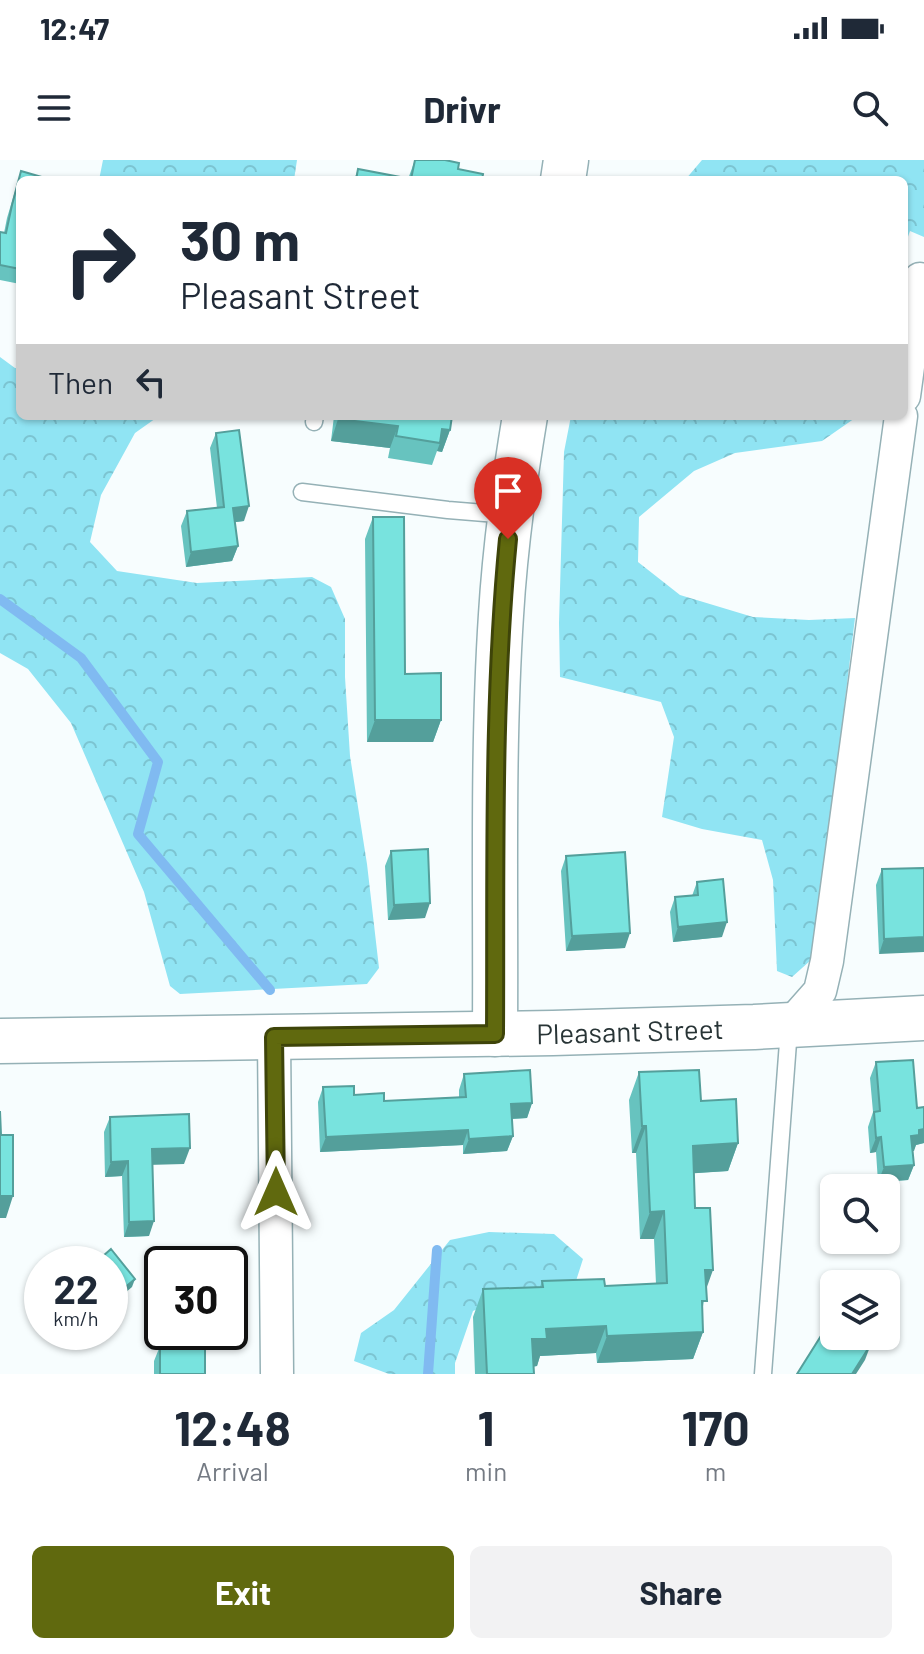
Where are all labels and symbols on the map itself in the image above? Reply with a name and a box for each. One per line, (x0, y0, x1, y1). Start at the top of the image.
pin (474, 457, 542, 539)
street label: Pleasant Street (536, 1011, 724, 1050)
position arrow (234, 1150, 318, 1234)
speed limit sign: 30 (144, 1246, 248, 1350)

